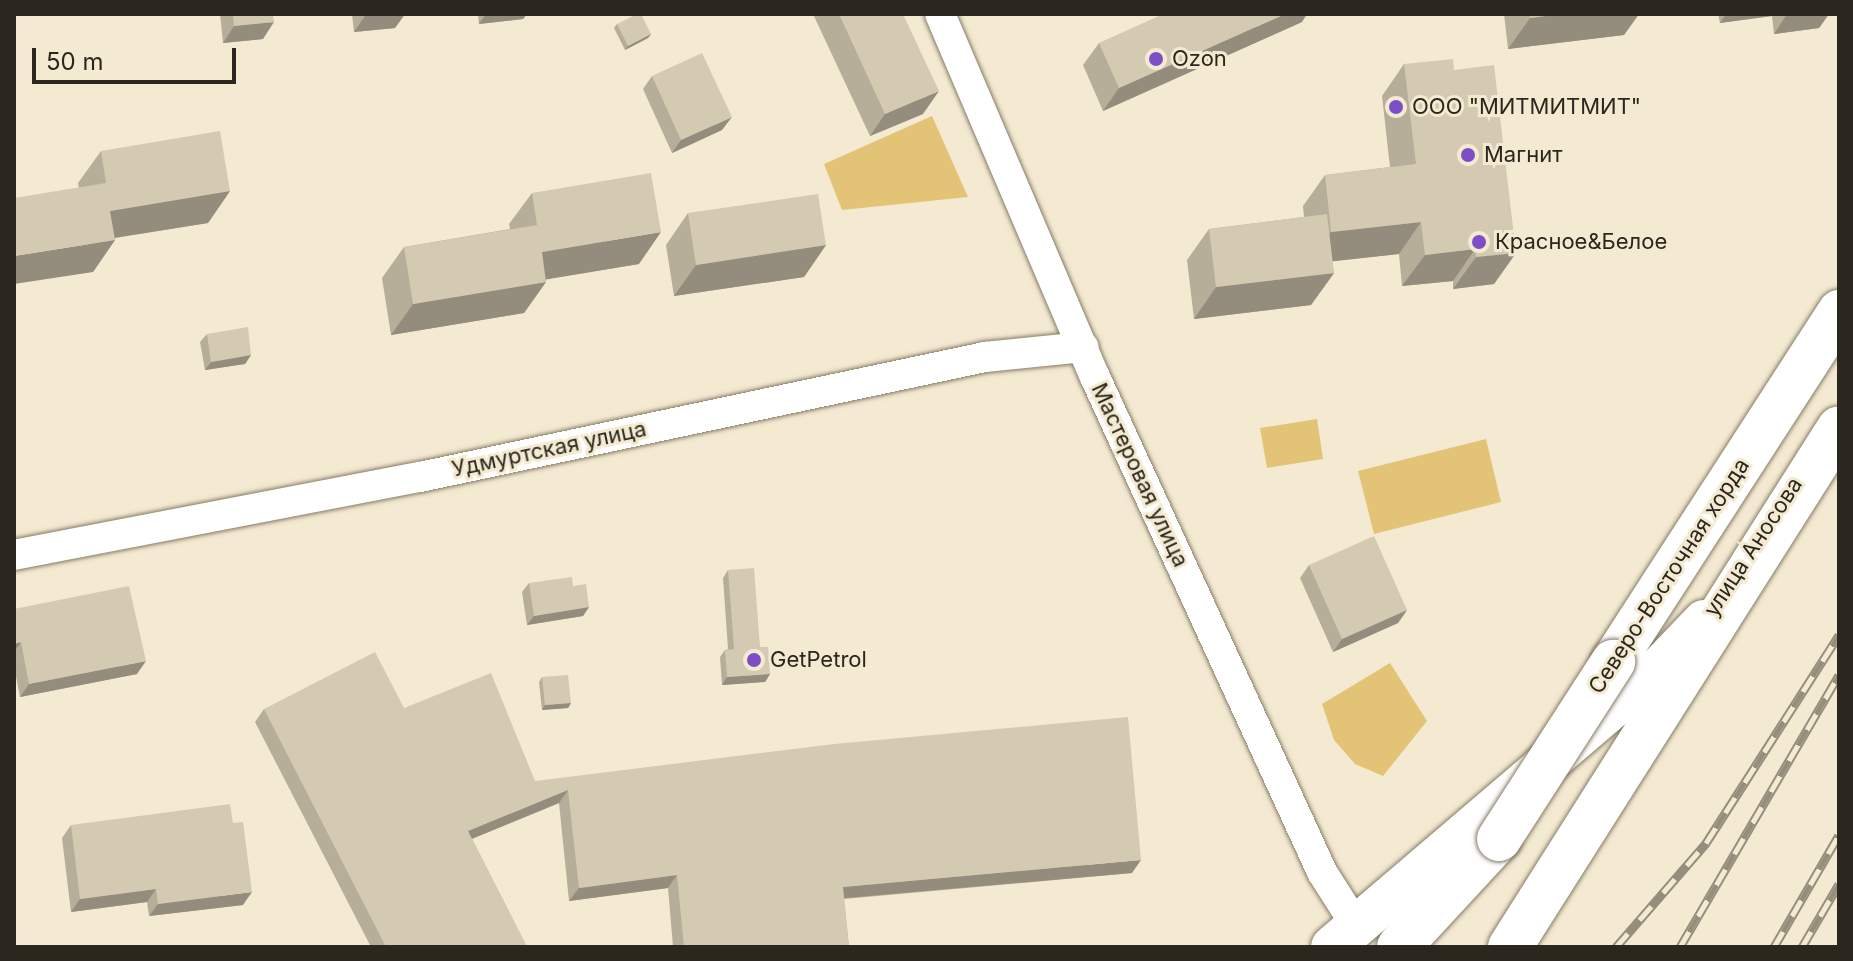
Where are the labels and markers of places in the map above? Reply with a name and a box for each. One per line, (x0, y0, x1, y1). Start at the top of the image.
place label: Ozon (1172, 46, 1227, 72)
marker: Ozon (1147, 50, 1165, 68)
place label: ООО "МИТМИТМИТ" (1412, 94, 1641, 120)
marker: ООО "МИТМИТМИТ" (1387, 98, 1405, 116)
place label: Магнит (1484, 142, 1562, 168)
marker: Магнит (1459, 146, 1477, 164)
place label: Красное&Белое (1495, 229, 1667, 255)
marker: Красное&Белое (1470, 233, 1488, 251)
place label: GetPetrol (770, 647, 867, 673)
marker: GetPetrol (745, 651, 763, 669)

